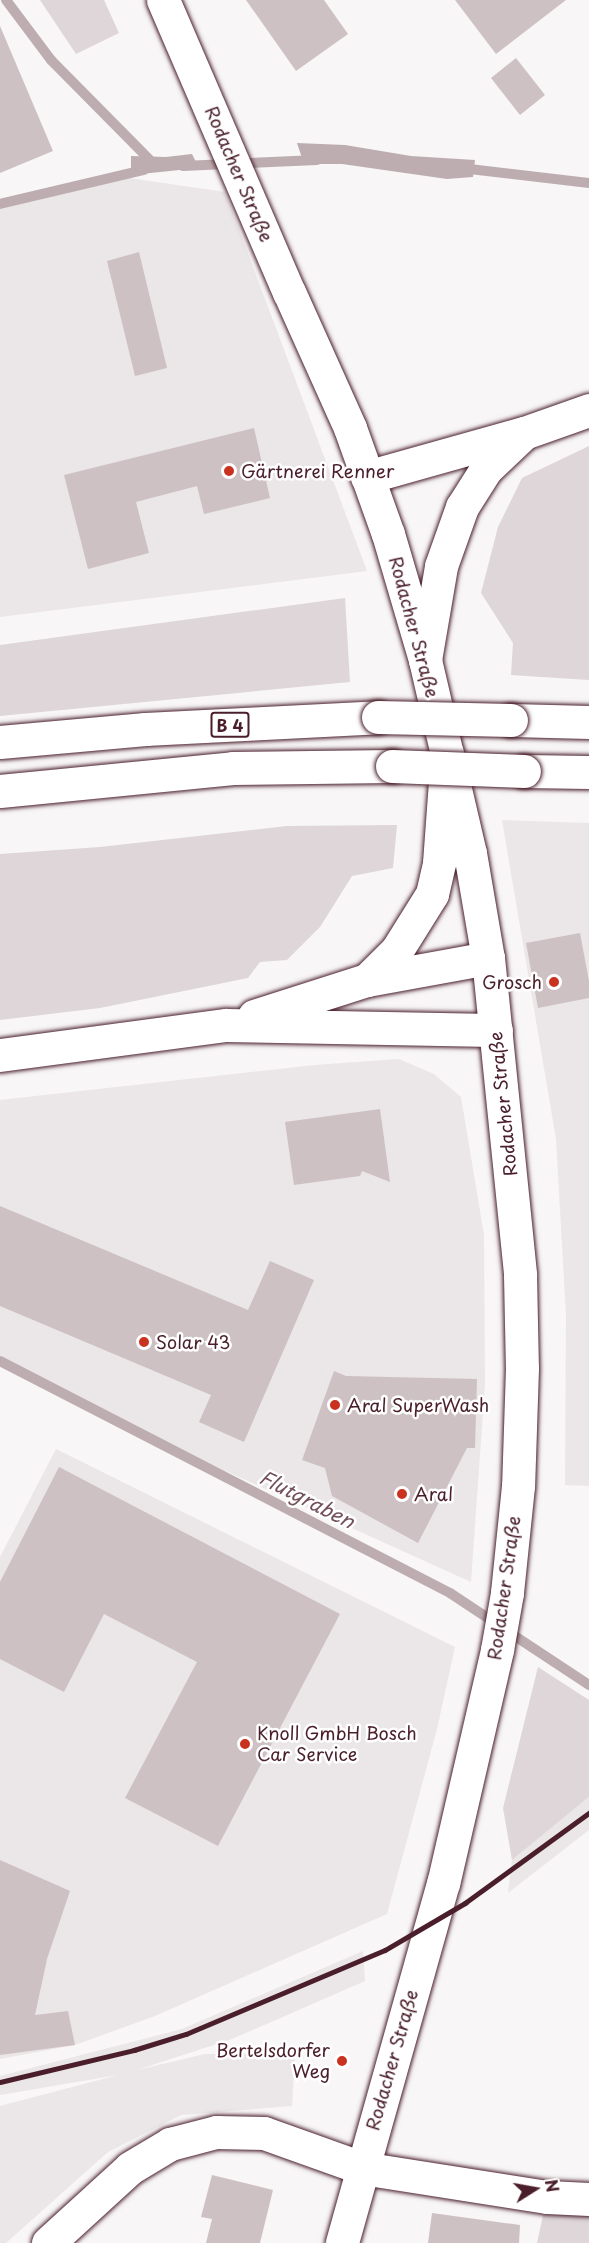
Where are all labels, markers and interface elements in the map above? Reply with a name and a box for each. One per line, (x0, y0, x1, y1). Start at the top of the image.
street label: Rodacher Straße (201, 103, 277, 245)
place label: Gärtnerei Renner (241, 460, 394, 482)
marker: Gärtnerei Renner (222, 464, 236, 478)
street label: Rodacher Straße (385, 554, 443, 700)
road number: B 4 (209, 712, 251, 738)
place label: Grosch (482, 971, 542, 993)
marker: Grosch (547, 975, 561, 989)
street label: Rodacher Straße (485, 1030, 521, 1178)
place label: Solar 43 (156, 1331, 231, 1353)
marker: Solar 43 (137, 1335, 151, 1349)
place label: Aral SuperWash (347, 1394, 489, 1416)
marker: Aral SuperWash (328, 1398, 342, 1412)
water label: Flutgraben (255, 1465, 359, 1533)
place label: Aral (414, 1483, 453, 1505)
marker: Aral (395, 1487, 409, 1501)
street label: Rodacher Straße (483, 1514, 525, 1662)
place label: Knoll GmbH Bosch Car Service (257, 1723, 417, 1766)
marker: Knoll GmbH Bosch Car Service (238, 1737, 252, 1751)
street label: Rodacher Straße (362, 1987, 422, 2133)
place label: Bertelsdorfer Weg (216, 2040, 330, 2082)
marker: Bertelsdorfer Weg (335, 2054, 349, 2068)
north arrow (505, 2159, 565, 2219)
text: N (540, 2177, 566, 2194)

